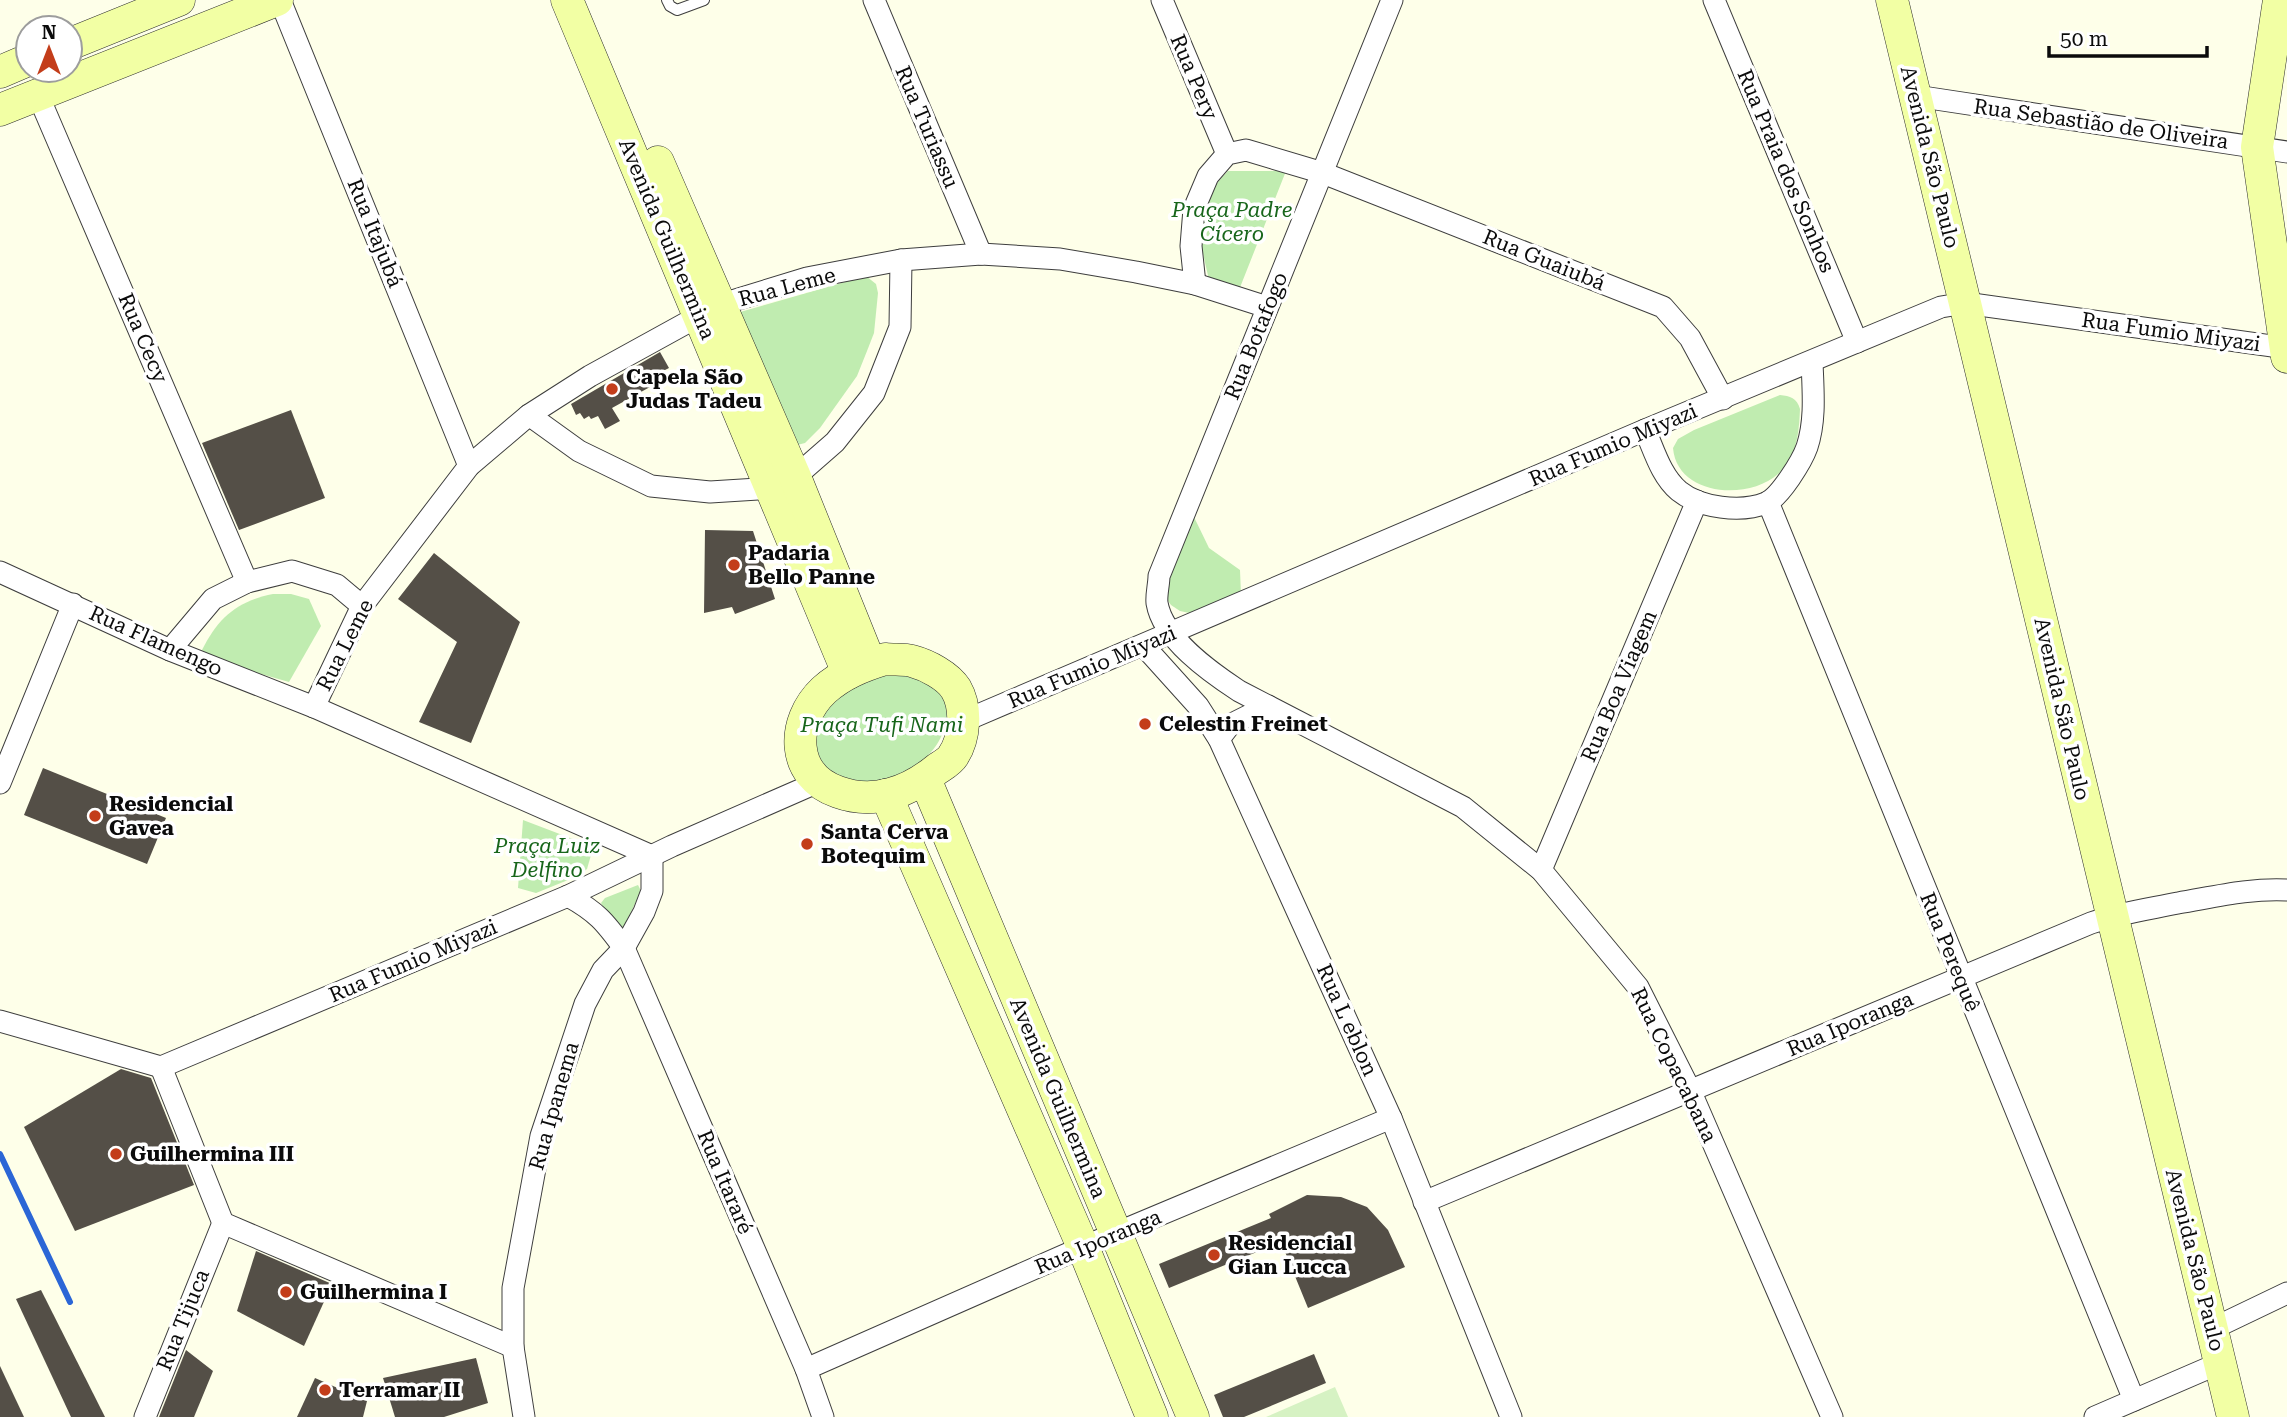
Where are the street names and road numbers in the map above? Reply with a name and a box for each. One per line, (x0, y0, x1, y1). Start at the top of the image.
street label: Rua Pery (1165, 31, 1223, 124)
street label: Rua Turiassu (890, 62, 964, 192)
street label: Avenida São Paulo (1896, 63, 1964, 251)
street label: Rua Praia dos Sonhos (1732, 66, 1840, 276)
street label: Rua Sebastião de Oliveira (1972, 94, 2231, 154)
street label: Avenida Guilhermina (614, 135, 720, 343)
street label: Rua Itajubá (342, 175, 408, 291)
street label: Rua Guaiubá (1479, 225, 1609, 296)
street label: Rua Leme (736, 263, 838, 311)
street label: Rua Botafogo (1220, 269, 1292, 403)
street label: Rua Cecy (113, 290, 173, 387)
street label: Rua Fumio Miyazi (2080, 308, 2262, 356)
street label: Rua Fumio Miyazi (1525, 399, 1701, 491)
street label: Rua Leme (312, 595, 378, 695)
street label: Rua Flamengo (86, 601, 226, 681)
street label: Rua Boa Viagem (1576, 607, 1662, 765)
street label: Avenida São Paulo (2029, 615, 2095, 803)
street label: Rua Fumio Miyazi (1004, 621, 1180, 713)
street label: Rua Perequê (1915, 889, 1985, 1015)
street label: Rua Fumio Miyazi (325, 915, 501, 1007)
street label: Rua L eblon (1312, 960, 1383, 1080)
street label: Rua Copacabana (1626, 984, 1722, 1147)
street label: Rua Iporanga (1783, 986, 1917, 1061)
street label: Avenida Guilhermina (1005, 994, 1111, 1202)
street label: Rua Ipanema (524, 1038, 584, 1173)
street label: Rua Itararé (692, 1126, 758, 1238)
street label: Avenida São Paulo (2161, 1166, 2229, 1354)
street label: Rua Iporanga (1031, 1204, 1165, 1279)
street label: Rua Tijuca (152, 1265, 214, 1374)

